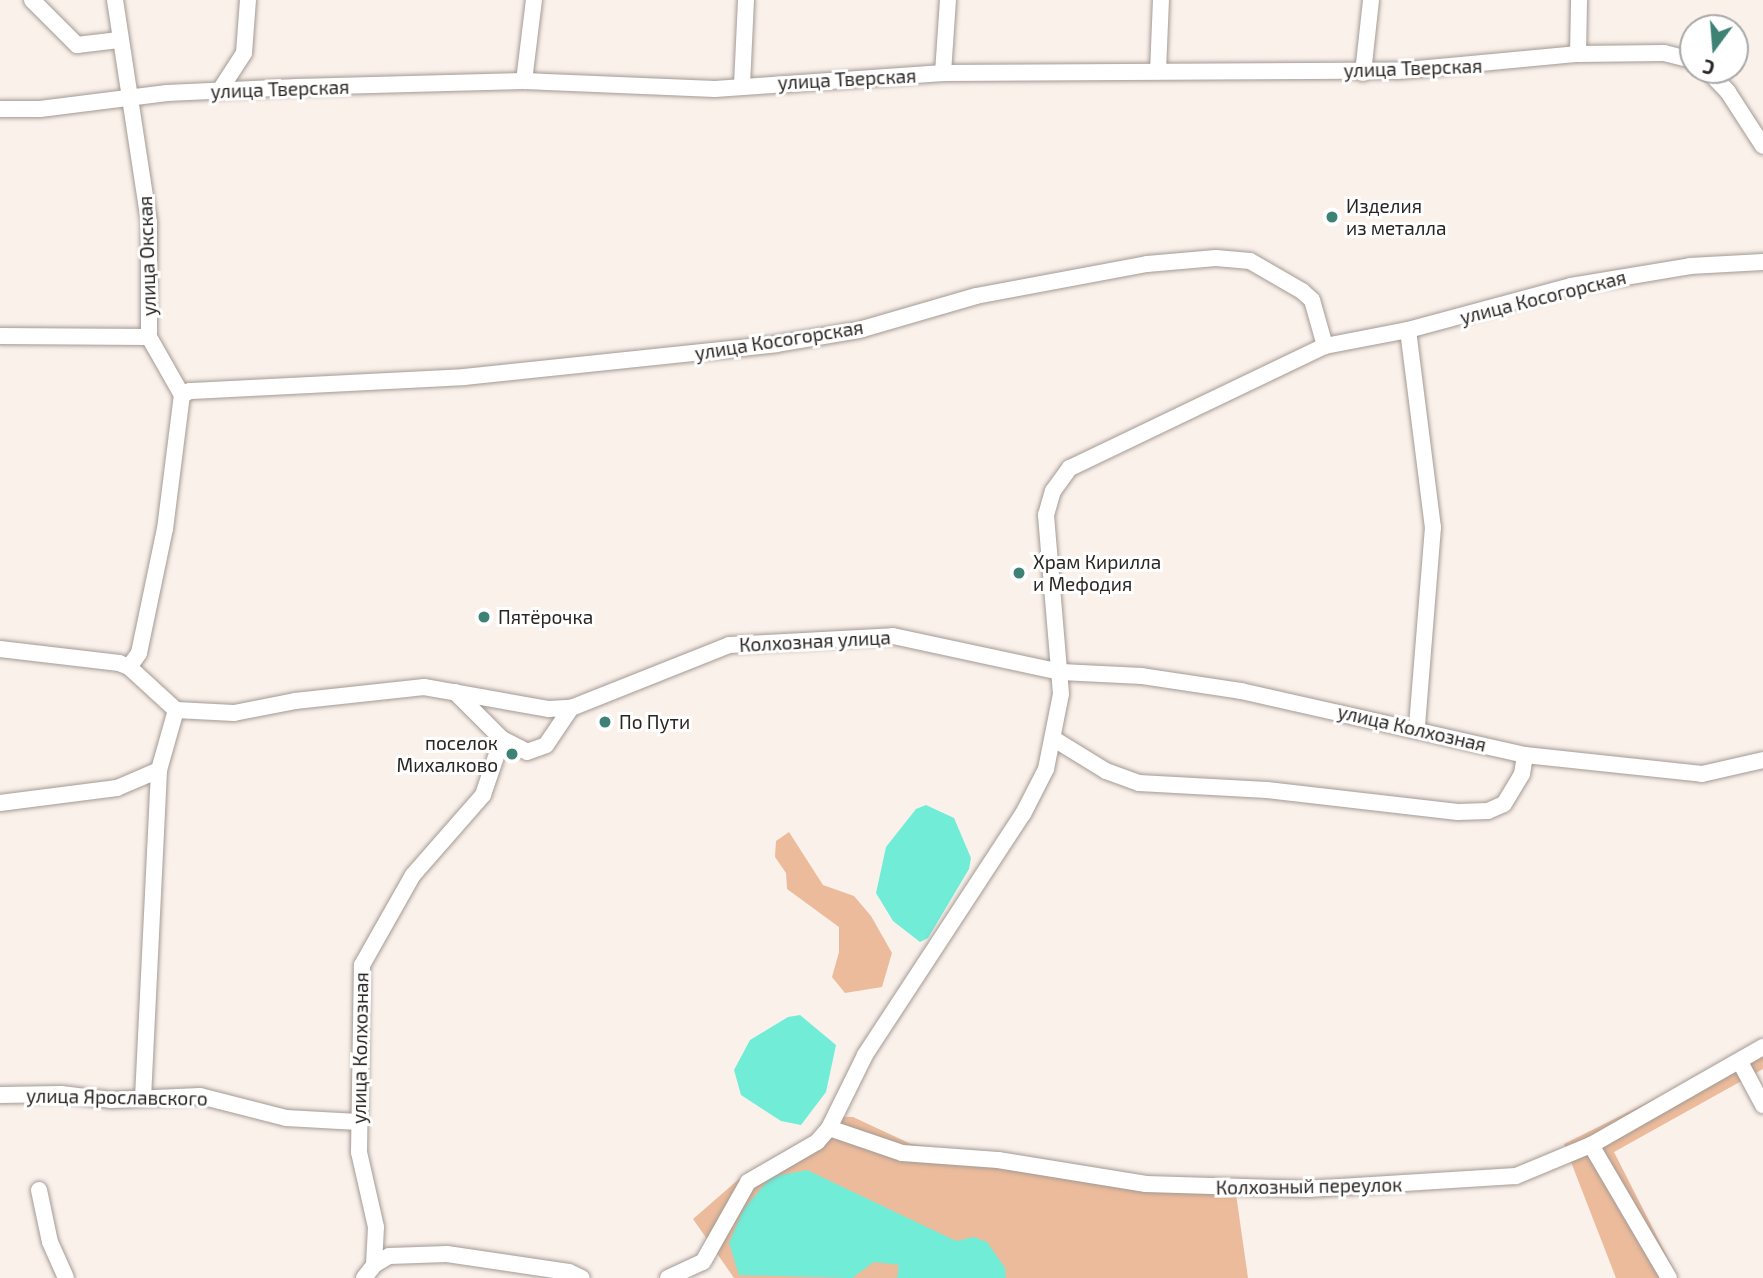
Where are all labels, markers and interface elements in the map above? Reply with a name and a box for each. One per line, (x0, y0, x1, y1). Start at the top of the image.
north arrow (1679, 14, 1749, 84)
street label: улица Тверская (1343, 54, 1483, 82)
text: С (1700, 55, 1717, 80)
street label: улица Тверская (777, 64, 917, 94)
street label: улица Тверская (210, 75, 350, 103)
street label: улица Окская (134, 195, 160, 317)
place label: Изделия из металла (1346, 195, 1446, 239)
marker: Изделия из металла (1324, 209, 1340, 225)
street label: улица Косогорская (1458, 265, 1628, 329)
street label: улица Косогорская (693, 315, 865, 365)
place label: Храм Кирилла и Мефодия (1033, 551, 1161, 595)
marker: Храм Кирилла и Мефодия (1011, 565, 1027, 581)
place label: Пятёрочка (498, 606, 593, 628)
marker: Пятёрочка (476, 609, 492, 625)
street label: Колхозная улица (739, 626, 891, 656)
street label: улица Колхозная (1335, 700, 1489, 756)
place label: По Пути (619, 711, 690, 733)
marker: По Пути (597, 714, 613, 730)
place label: поселок Михалково (397, 732, 498, 776)
marker: поселок Михалково (504, 746, 520, 762)
street label: улица Колхозная (347, 972, 373, 1124)
street label: улица Ярославского (26, 1084, 208, 1110)
street label: Колхозный переулок (1216, 1173, 1402, 1199)

